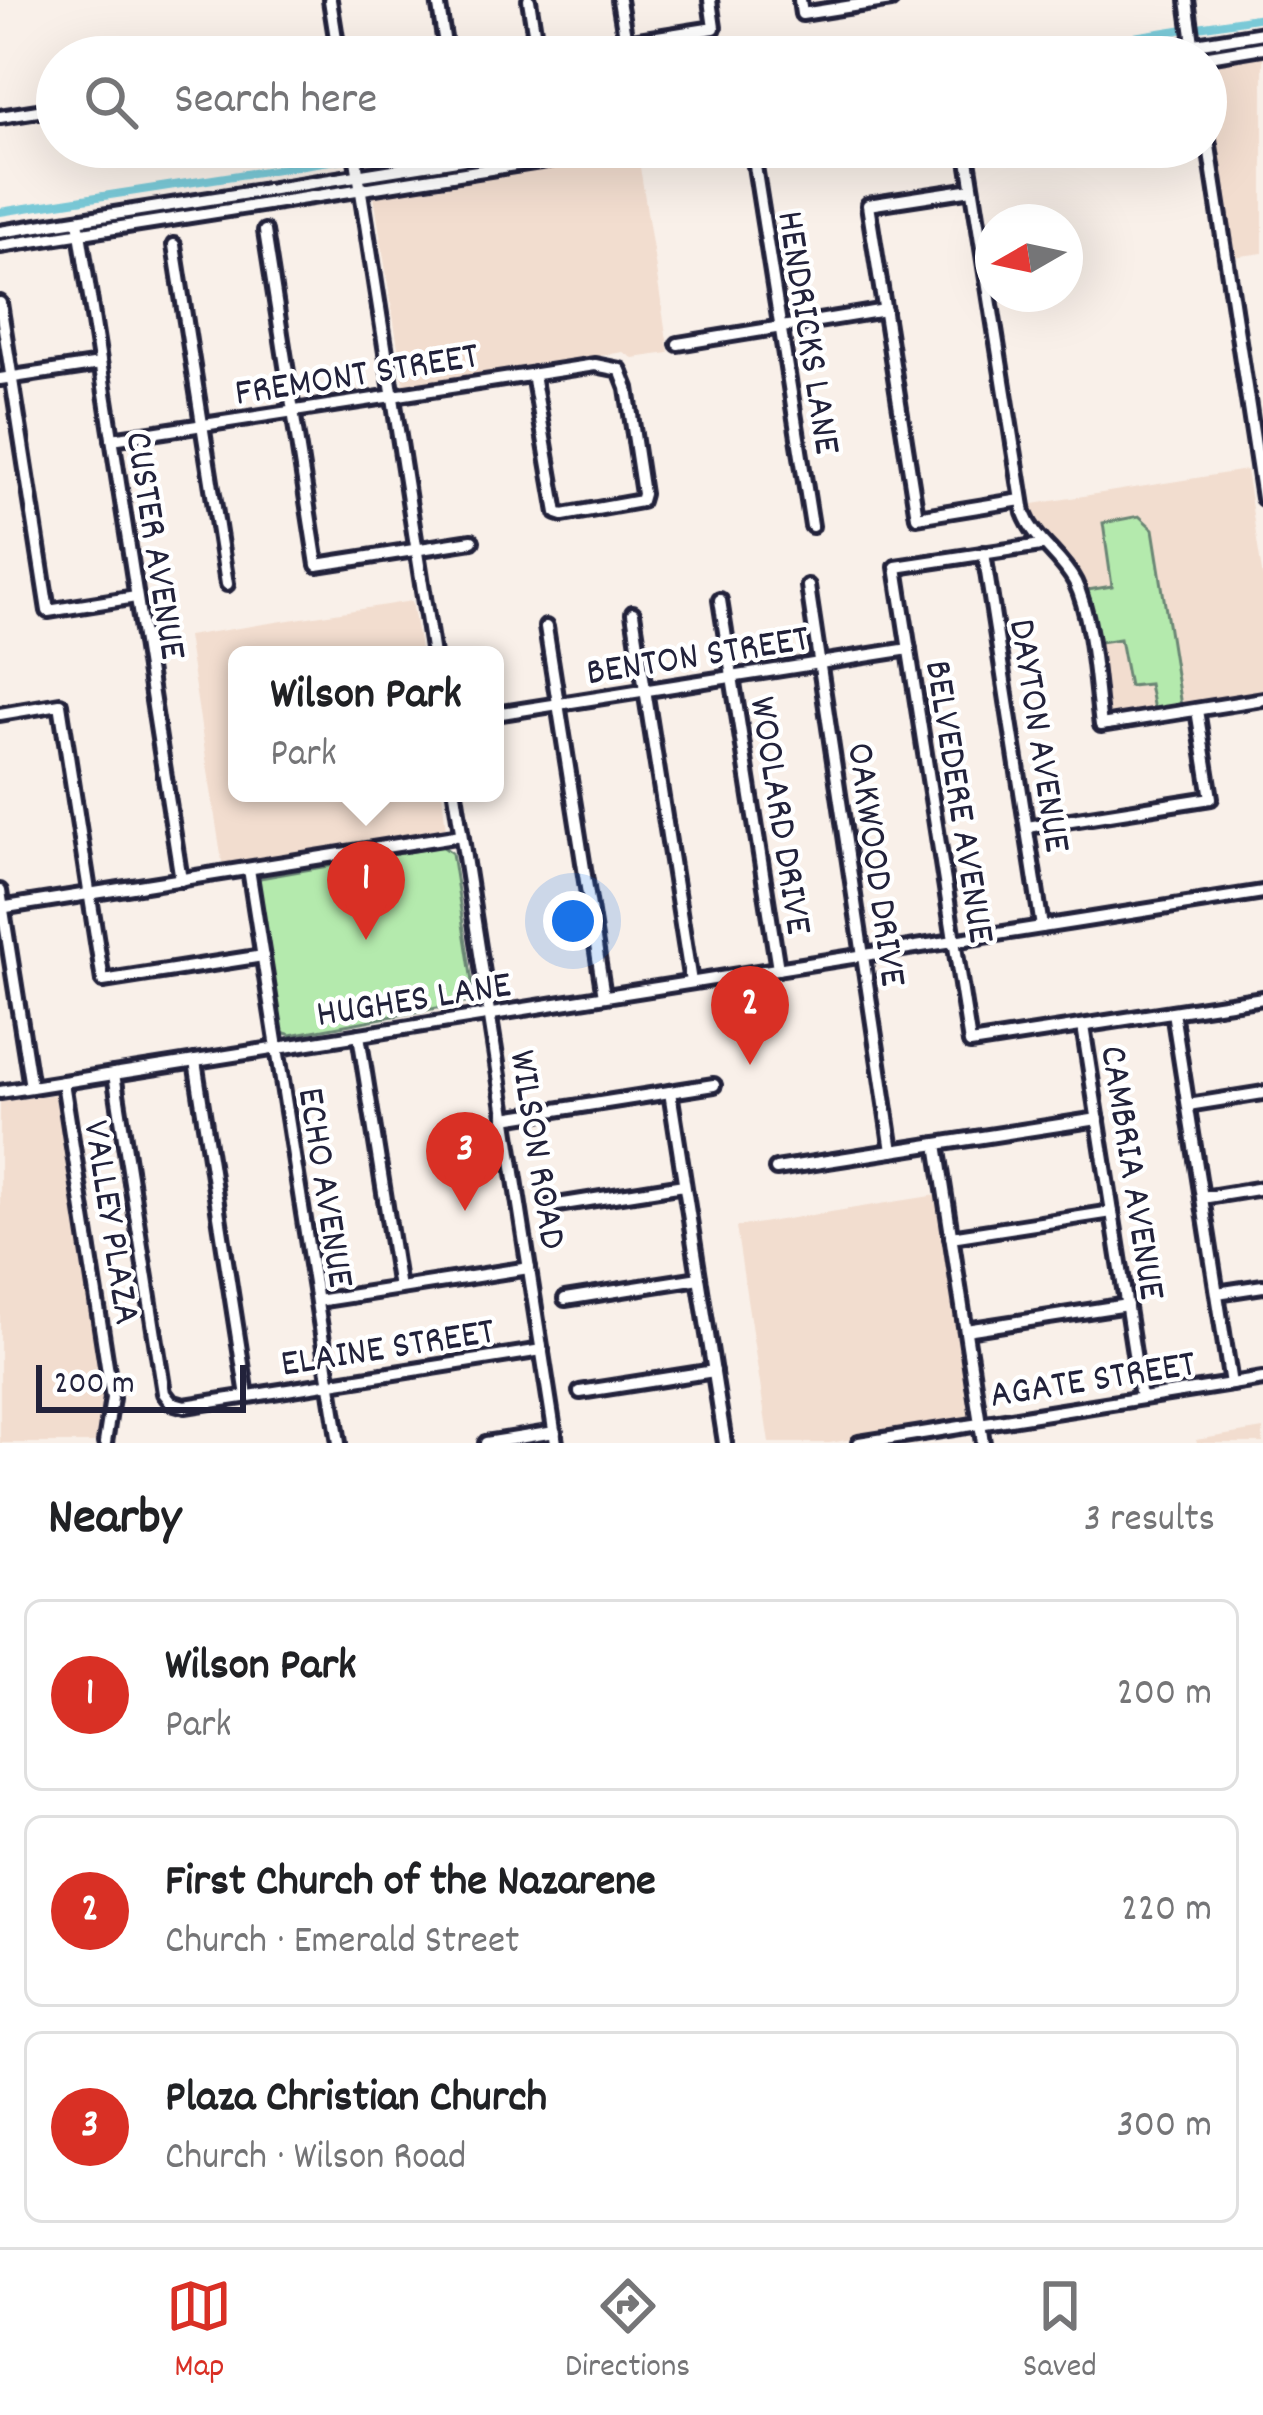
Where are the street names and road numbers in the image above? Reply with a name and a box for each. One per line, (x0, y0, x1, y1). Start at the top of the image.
street label: HENDRICKS LANE (759, 207, 852, 459)
street label: FREMONT STREET (231, 331, 483, 424)
street label: CUSTER AVENUE (107, 428, 198, 664)
street label: BENTON STREET (583, 614, 814, 703)
street label: DAYTON AVENUE (991, 615, 1082, 857)
street label: BELVEDERE AVENUE (907, 657, 1006, 948)
street label: WOOLARD DRIVE (732, 693, 824, 939)
street label: OAKWOOD DRIVE (829, 739, 918, 991)
street label: HUGHES LANE (313, 960, 516, 1045)
street label: CAMBRIA AVENUE (1082, 1042, 1177, 1304)
street label: WILSON ROAD (492, 1046, 577, 1254)
street label: ECHO AVENUE (280, 1084, 366, 1292)
street label: VALLEY PLAZA (65, 1117, 152, 1329)
street label: ELAINE STREET (277, 1306, 499, 1394)
street label: AGATE STREET (986, 1339, 1200, 1426)

